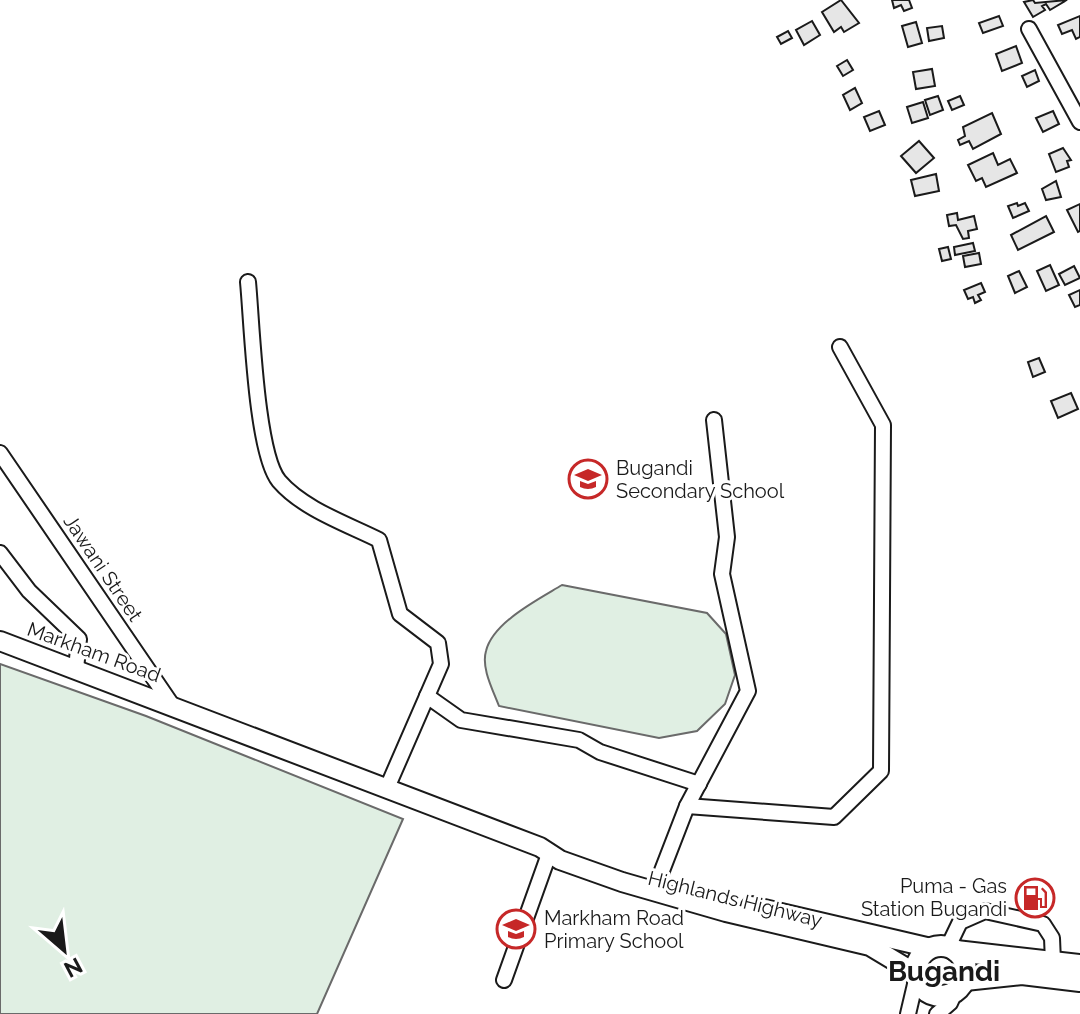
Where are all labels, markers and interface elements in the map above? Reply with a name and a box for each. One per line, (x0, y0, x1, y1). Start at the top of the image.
place label: Bugandi Secondary School (616, 456, 785, 503)
school or university icon: Bugandi Secondary School (567, 458, 609, 500)
street label: Jawani Street (59, 510, 148, 626)
street label: Markham Road (24, 617, 164, 687)
street label: Highlands Highway (645, 866, 825, 932)
place label: Puma - Gas Station Bugandi (861, 874, 1007, 921)
fuel station icon: Puma - Gas Station Bugandi (1014, 877, 1056, 919)
place label: Markham Road Primary School (544, 906, 684, 953)
school or university icon: Markham Road Primary School (495, 908, 537, 950)
north arrow (24, 910, 104, 990)
text: N (60, 952, 87, 983)
district label: Bugandi (888, 955, 1000, 988)

